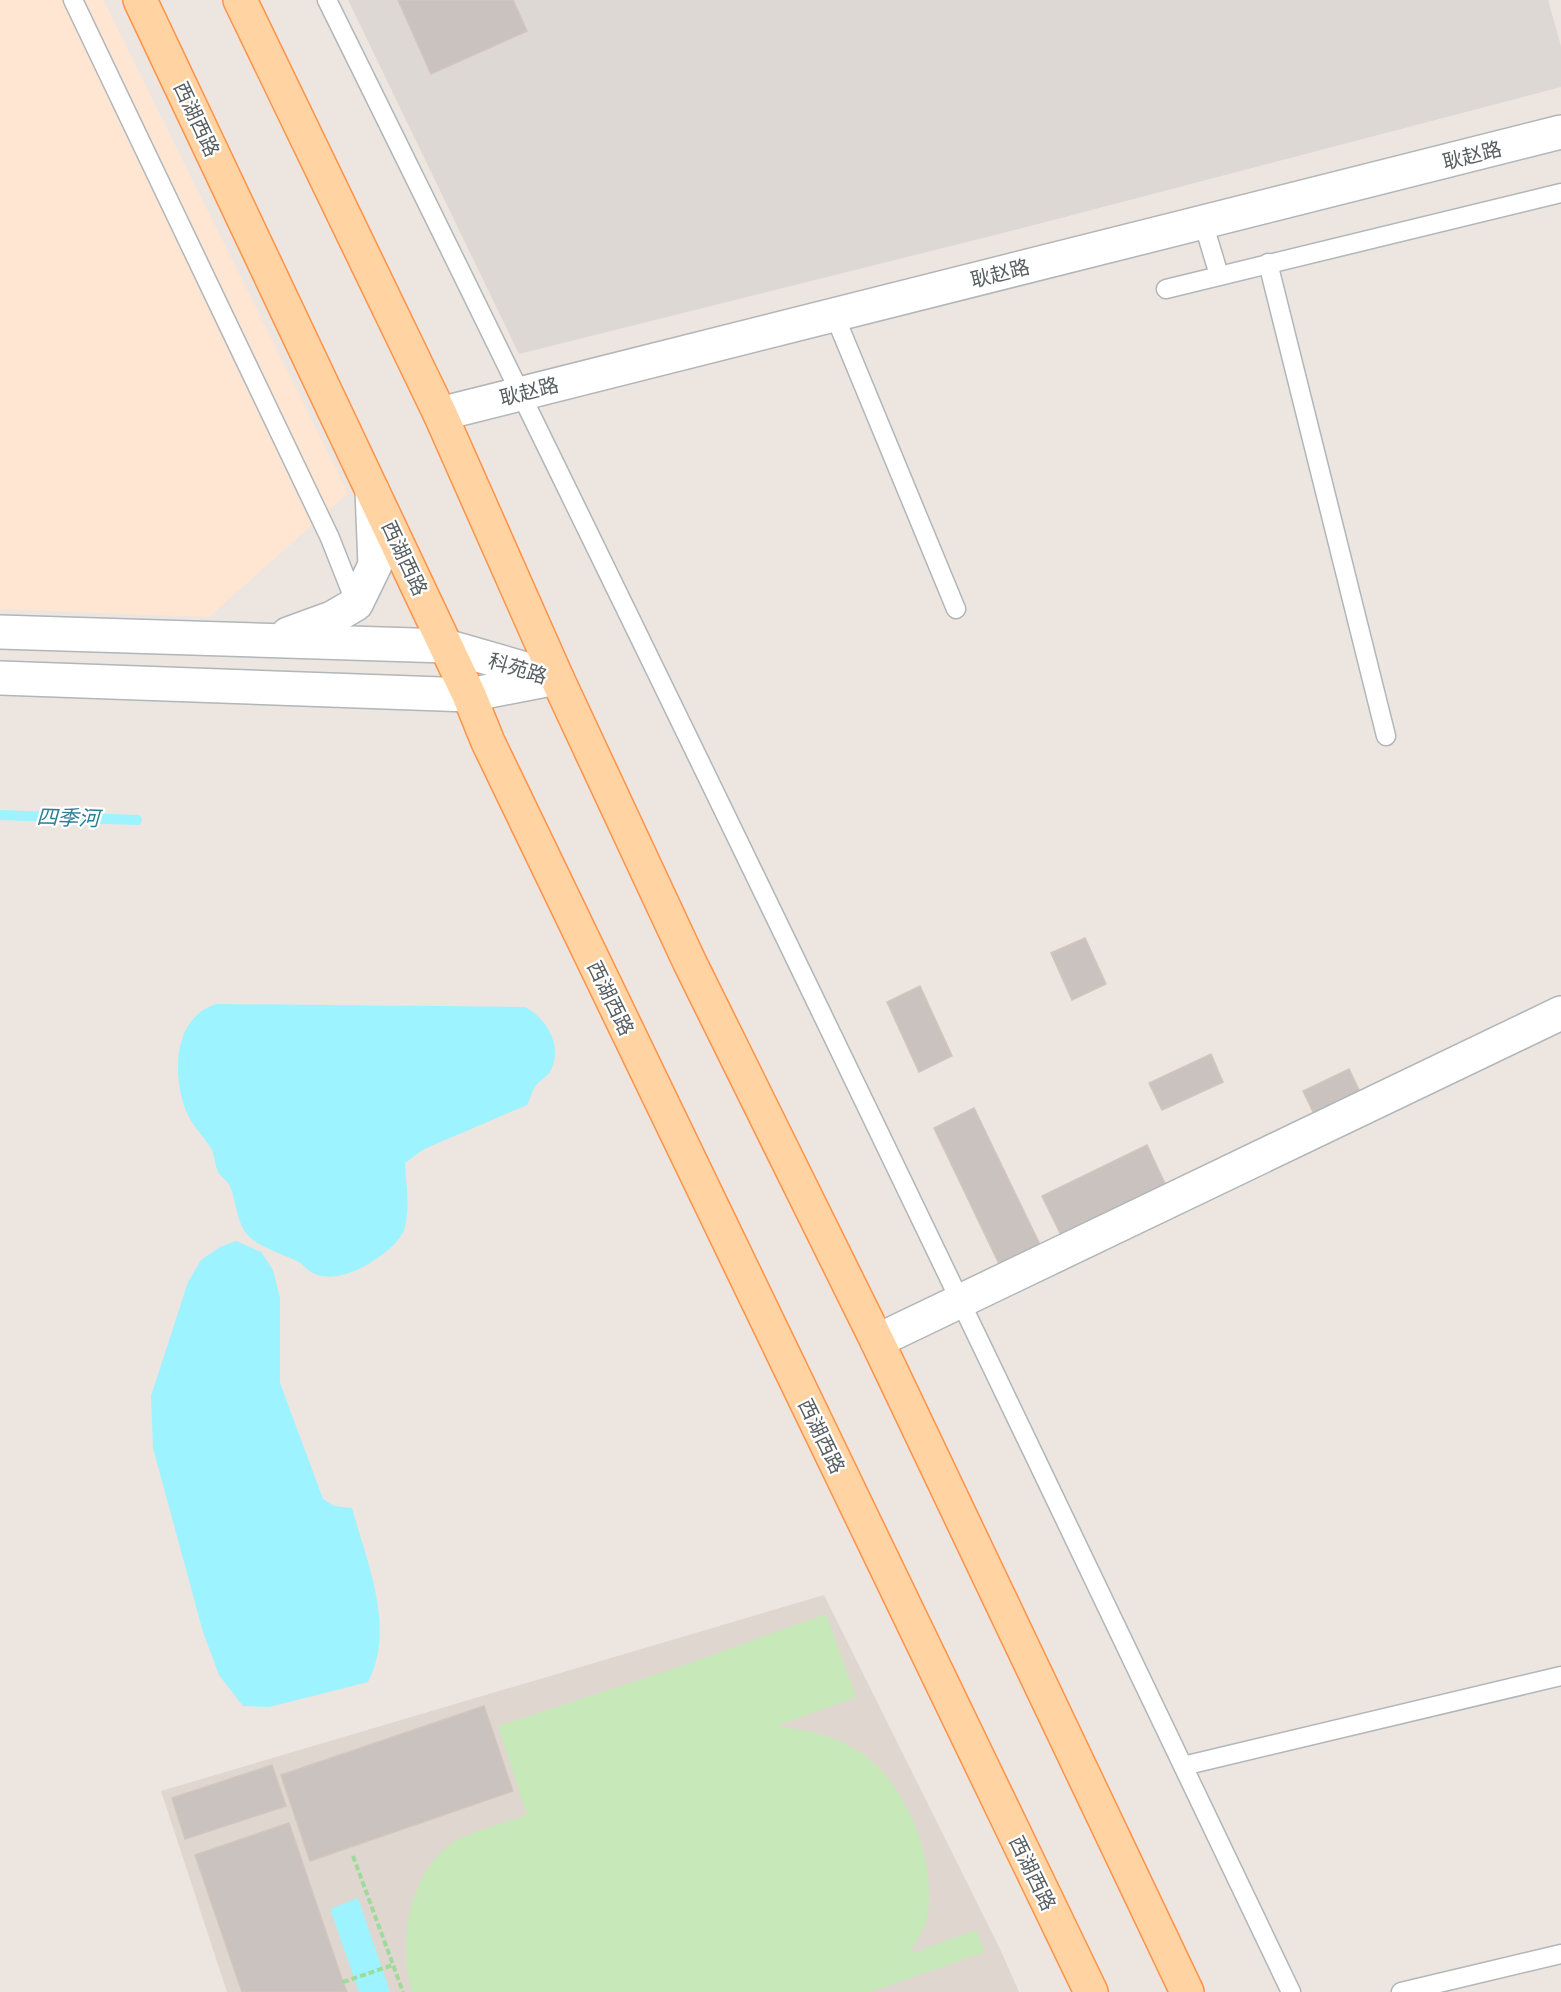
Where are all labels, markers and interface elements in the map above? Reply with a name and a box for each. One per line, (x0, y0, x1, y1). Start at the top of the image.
street label: 西湖西路 (170, 78, 224, 160)
street label: 耿赵路 (1440, 137, 1504, 173)
street label: 耿赵路 (968, 255, 1032, 291)
street label: 耿赵路 (497, 373, 561, 409)
street label: 西湖西路 (378, 517, 432, 599)
street label: 科苑路 (486, 648, 550, 688)
water label: 四季河 (36, 804, 104, 830)
street label: 西湖西路 (583, 957, 639, 1039)
street label: 西湖西路 (794, 1395, 850, 1477)
street label: 西湖西路 (1005, 1832, 1061, 1914)

